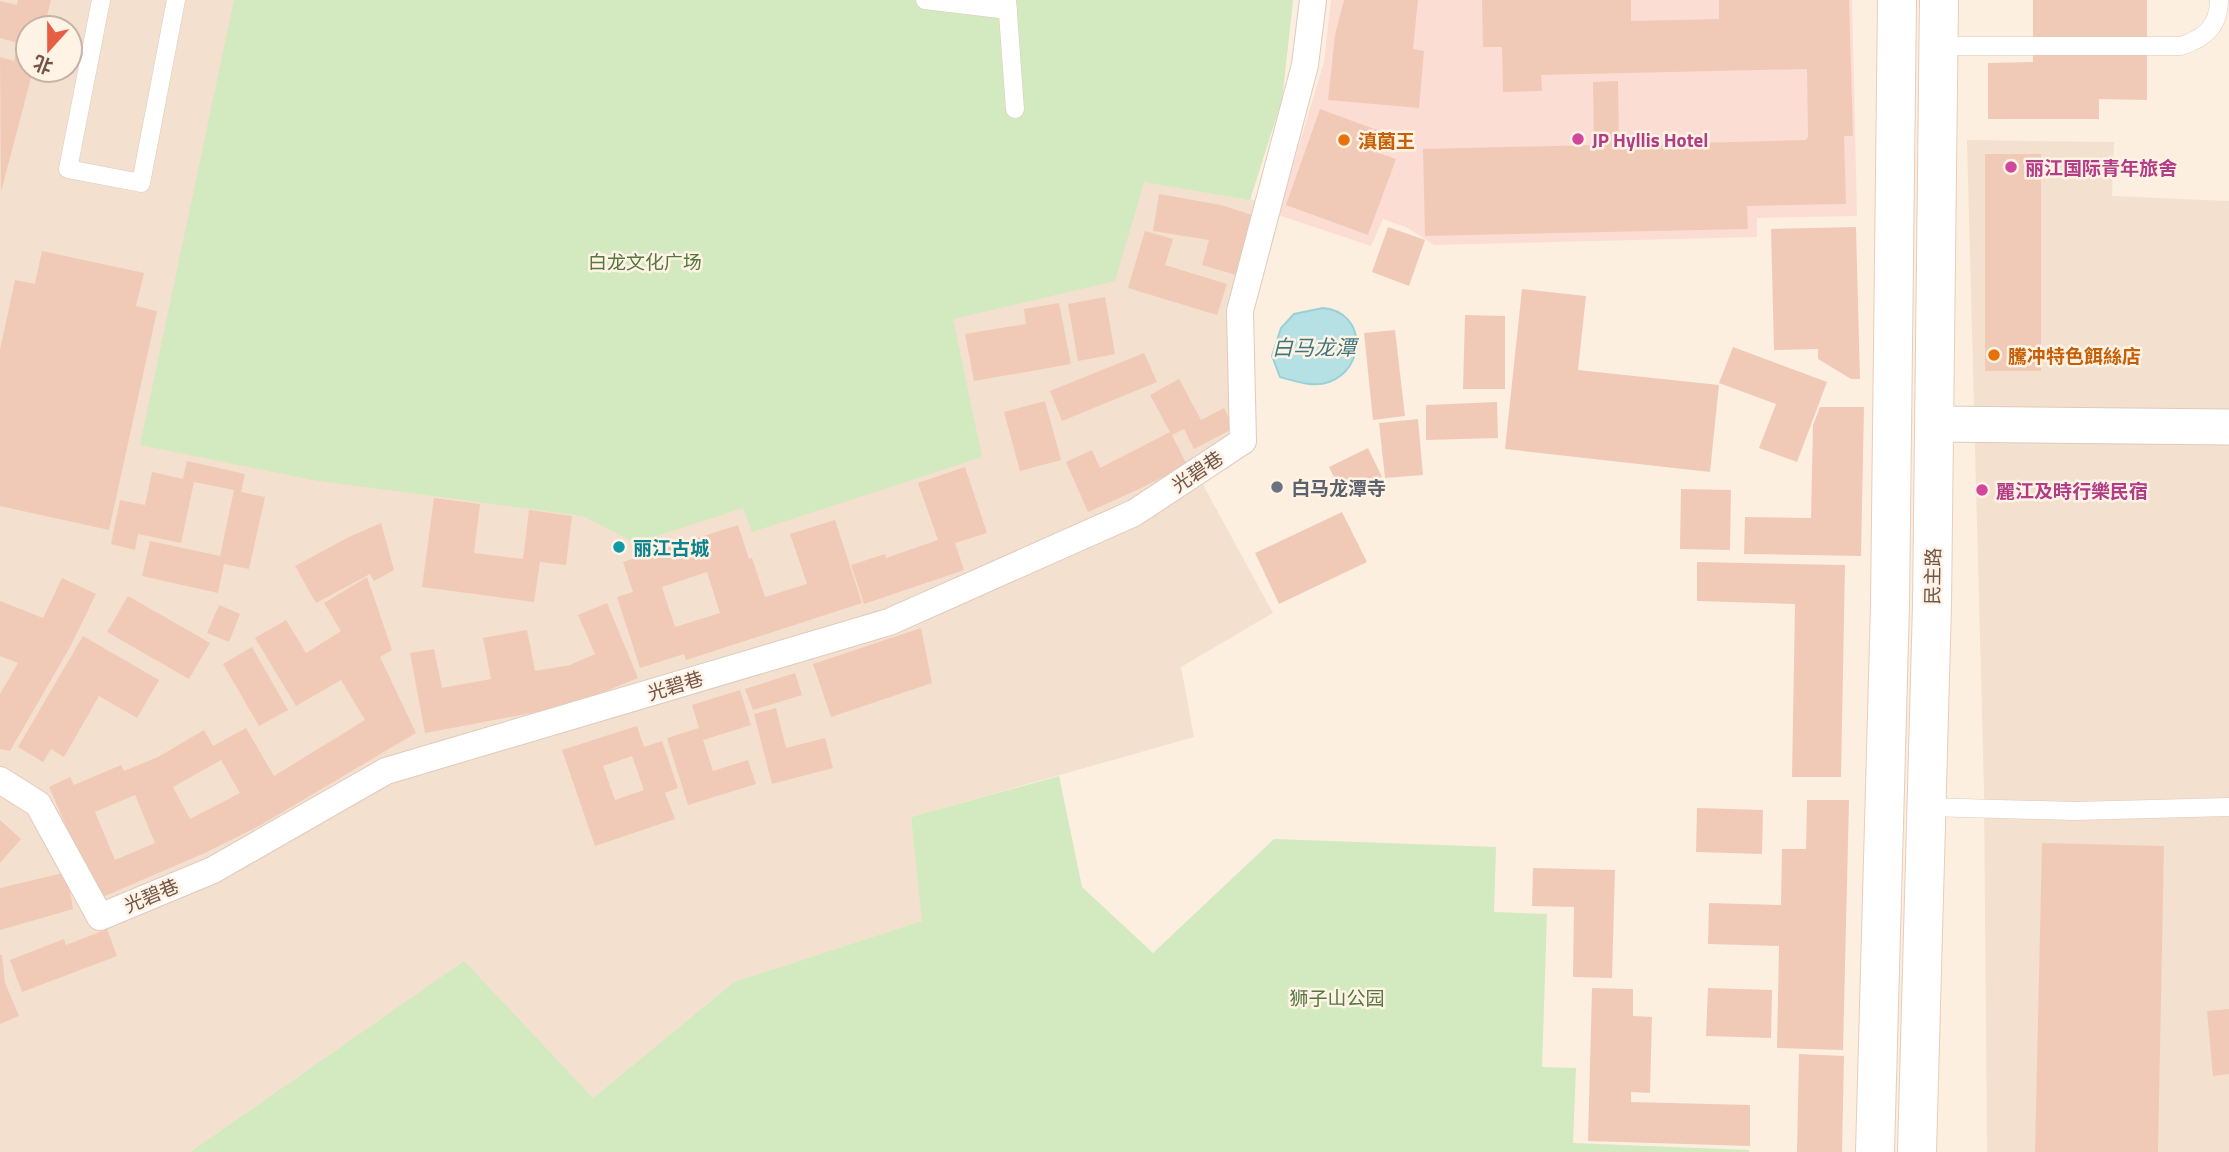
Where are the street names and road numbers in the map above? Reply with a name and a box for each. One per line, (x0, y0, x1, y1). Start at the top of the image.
street label: 光碧巷 (1165, 443, 1229, 499)
street label: 民主路 (1917, 547, 1947, 605)
street label: 光碧巷 (643, 663, 707, 707)
street label: 光碧巷 (119, 871, 183, 919)

